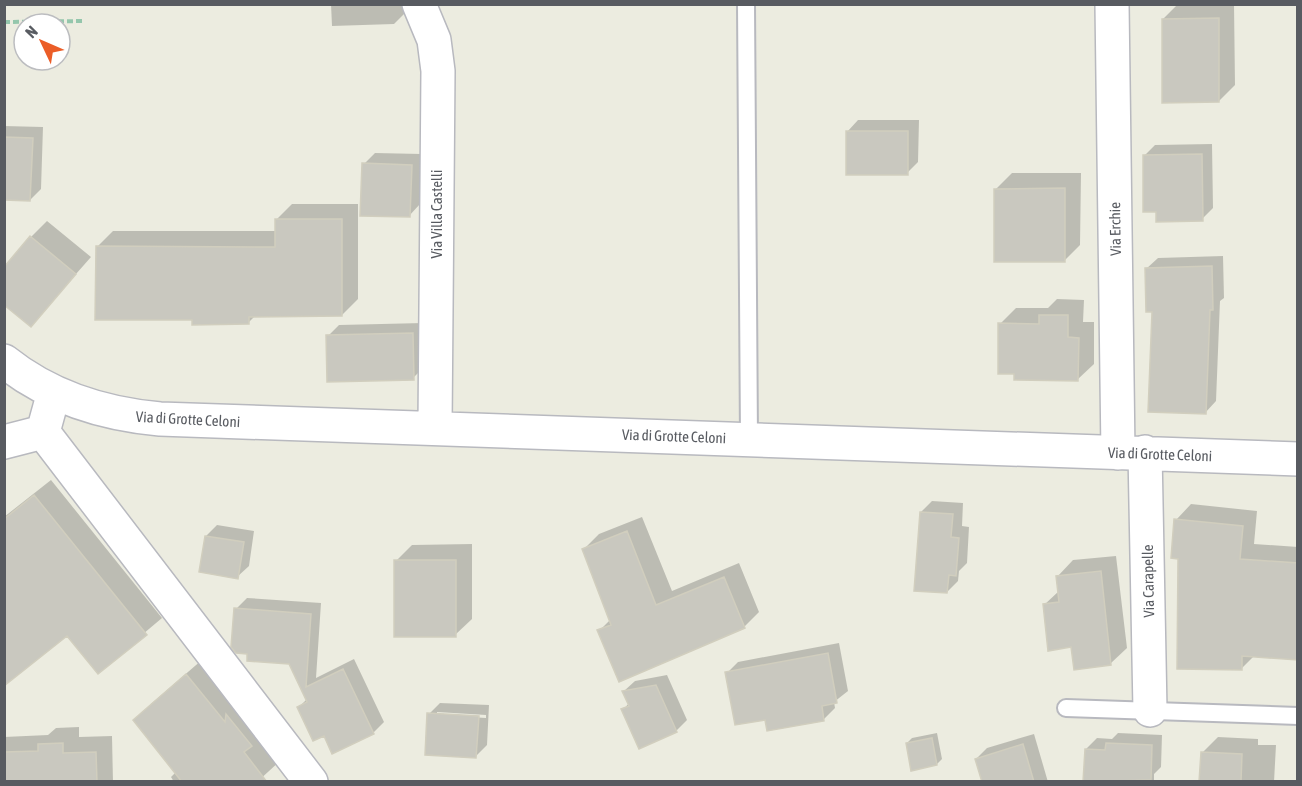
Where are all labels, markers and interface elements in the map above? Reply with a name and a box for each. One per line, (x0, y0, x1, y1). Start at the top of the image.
north arrow (12, 12, 72, 72)
text: N (21, 22, 41, 41)
street label: Via Villa Castelli (428, 169, 445, 259)
street label: Via Erchie (1106, 202, 1124, 256)
street label: Via di Grotte Celoni (135, 408, 241, 430)
street label: Via di Grotte Celoni (622, 426, 726, 446)
street label: Via di Grotte Celoni (1108, 444, 1212, 464)
street label: Via Carapelle (1139, 544, 1157, 618)

